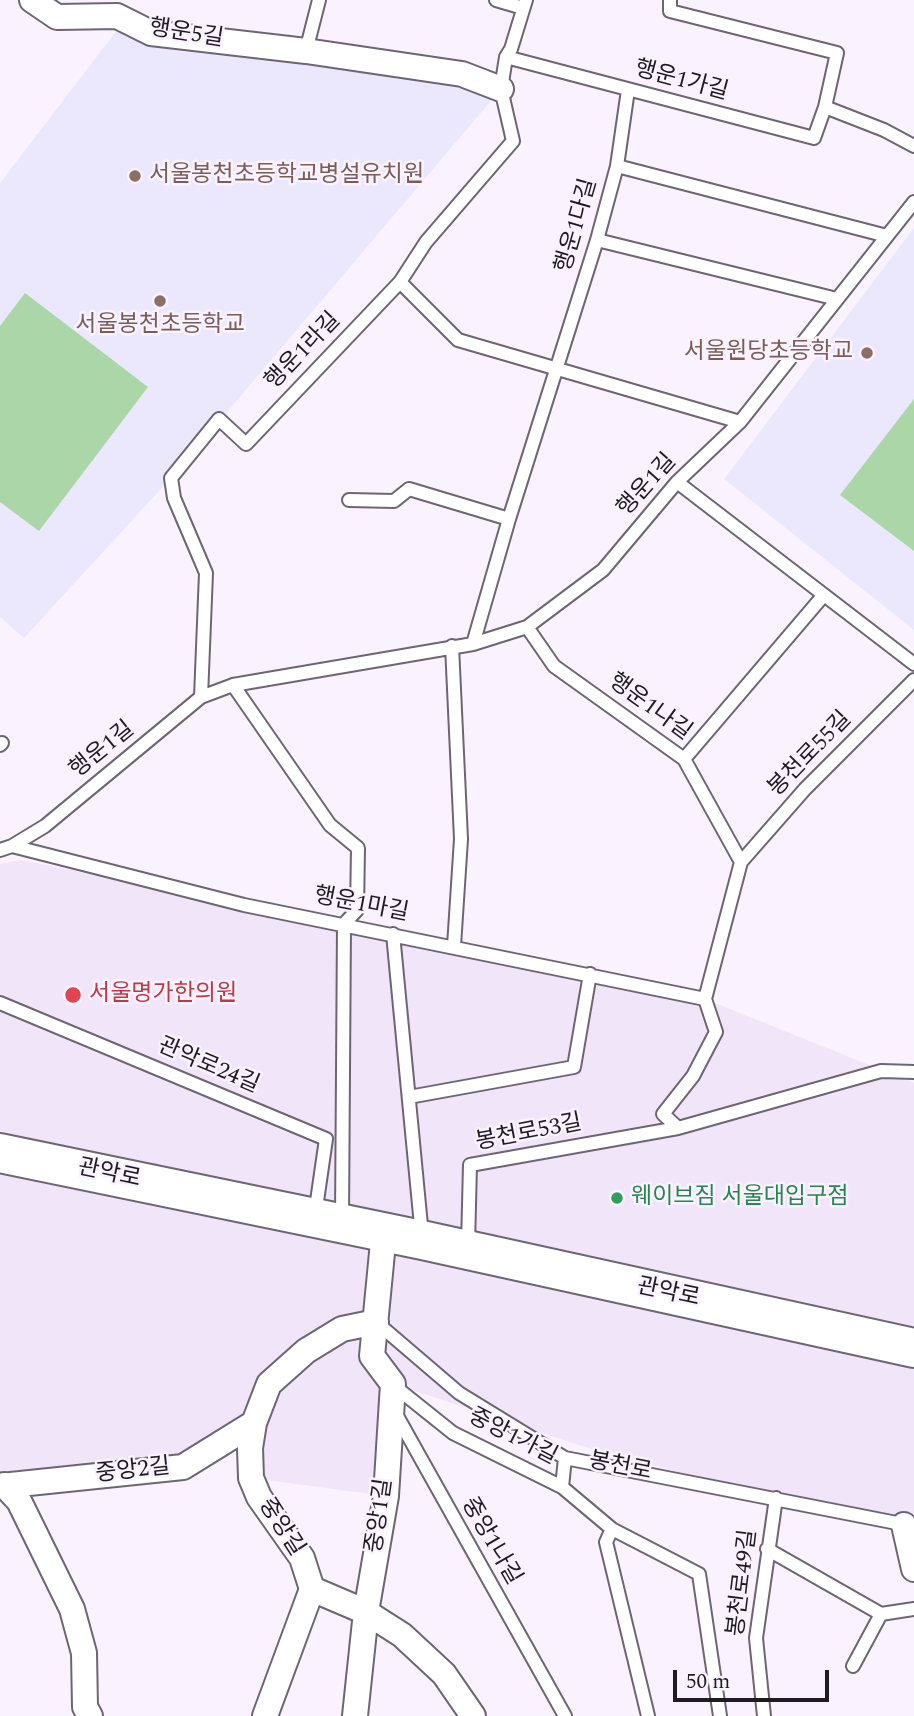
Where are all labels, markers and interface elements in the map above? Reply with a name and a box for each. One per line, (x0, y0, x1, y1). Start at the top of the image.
street label: 행운5길 (147, 16, 225, 54)
street label: 행운1가길 (631, 56, 731, 108)
place label: 서울봉천초등학교병설유치원 (149, 162, 424, 190)
marker: 서울봉천초등학교병설유치원 (127, 168, 143, 184)
street label: 행운1다길 (551, 176, 605, 276)
marker: 서울봉천초등학교 (152, 293, 168, 309)
street label: 행운1라길 (261, 308, 347, 396)
place label: 서울봉천초등학교 (75, 312, 245, 340)
place label: 서울원당초등학교 (684, 339, 853, 367)
marker: 서울원당초등학교 (859, 345, 875, 361)
street label: 행운1길 (613, 449, 683, 523)
street label: 행운1나길 (602, 669, 696, 747)
street label: 봉천로55길 (764, 707, 858, 803)
street label: 행운1길 (65, 717, 141, 785)
street label: 행운1마길 (311, 883, 411, 929)
place label: 서울명가한의원 (89, 981, 237, 1009)
marker: 서울명가한의원 (63, 985, 83, 1005)
street label: 관악로24길 (153, 1033, 263, 1101)
street label: 봉천로53길 (474, 1110, 584, 1158)
street label: 관악로 (75, 1155, 143, 1195)
place label: 웨이브짐 서울대입구점 (631, 1184, 848, 1212)
marker: 웨이브짐 서울대입구점 (609, 1190, 625, 1206)
street label: 관악로 (634, 1274, 702, 1314)
street label: 중앙1가길 (463, 1404, 561, 1472)
street label: 봉천로 (586, 1448, 654, 1488)
street label: 중앙2길 (94, 1454, 172, 1490)
street label: 중앙1길 (362, 1477, 400, 1555)
street label: 중앙1나길 (454, 1493, 526, 1591)
street label: 중앙길 (251, 1494, 309, 1562)
street label: 봉천로49길 (724, 1528, 764, 1638)
scale bar (676, 1656, 832, 1700)
text: 50 m (686, 1666, 730, 1698)

